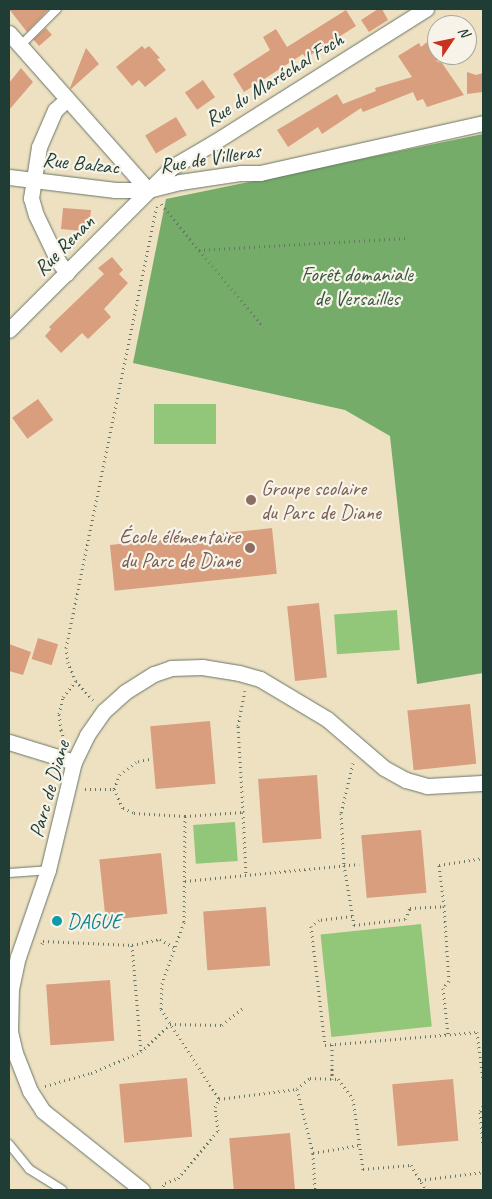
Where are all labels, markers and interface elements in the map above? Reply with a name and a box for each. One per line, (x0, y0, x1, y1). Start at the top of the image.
north arrow (427, 15, 477, 65)
text: N (455, 24, 473, 40)
street label: Rue du Maréchal Foch (200, 26, 348, 132)
street label: Rue de Villeras (158, 138, 262, 178)
street label: Rue Balzac (41, 146, 121, 180)
street label: Rue Renan (28, 209, 100, 281)
park label: Forêt domaniale de Versailles (301, 261, 413, 311)
place label: Groupe scolaire du Parc de Diane (261, 475, 381, 525)
marker: Groupe scolaire du Parc de Diane (245, 494, 257, 506)
place label: École élémentaire du Parc de Diane (119, 523, 240, 573)
marker: École élémentaire du Parc de Diane (244, 542, 256, 554)
street label: Parc de Diane (23, 738, 75, 840)
place label: DAGUE (67, 908, 121, 934)
marker: DAGUE (51, 915, 63, 927)

